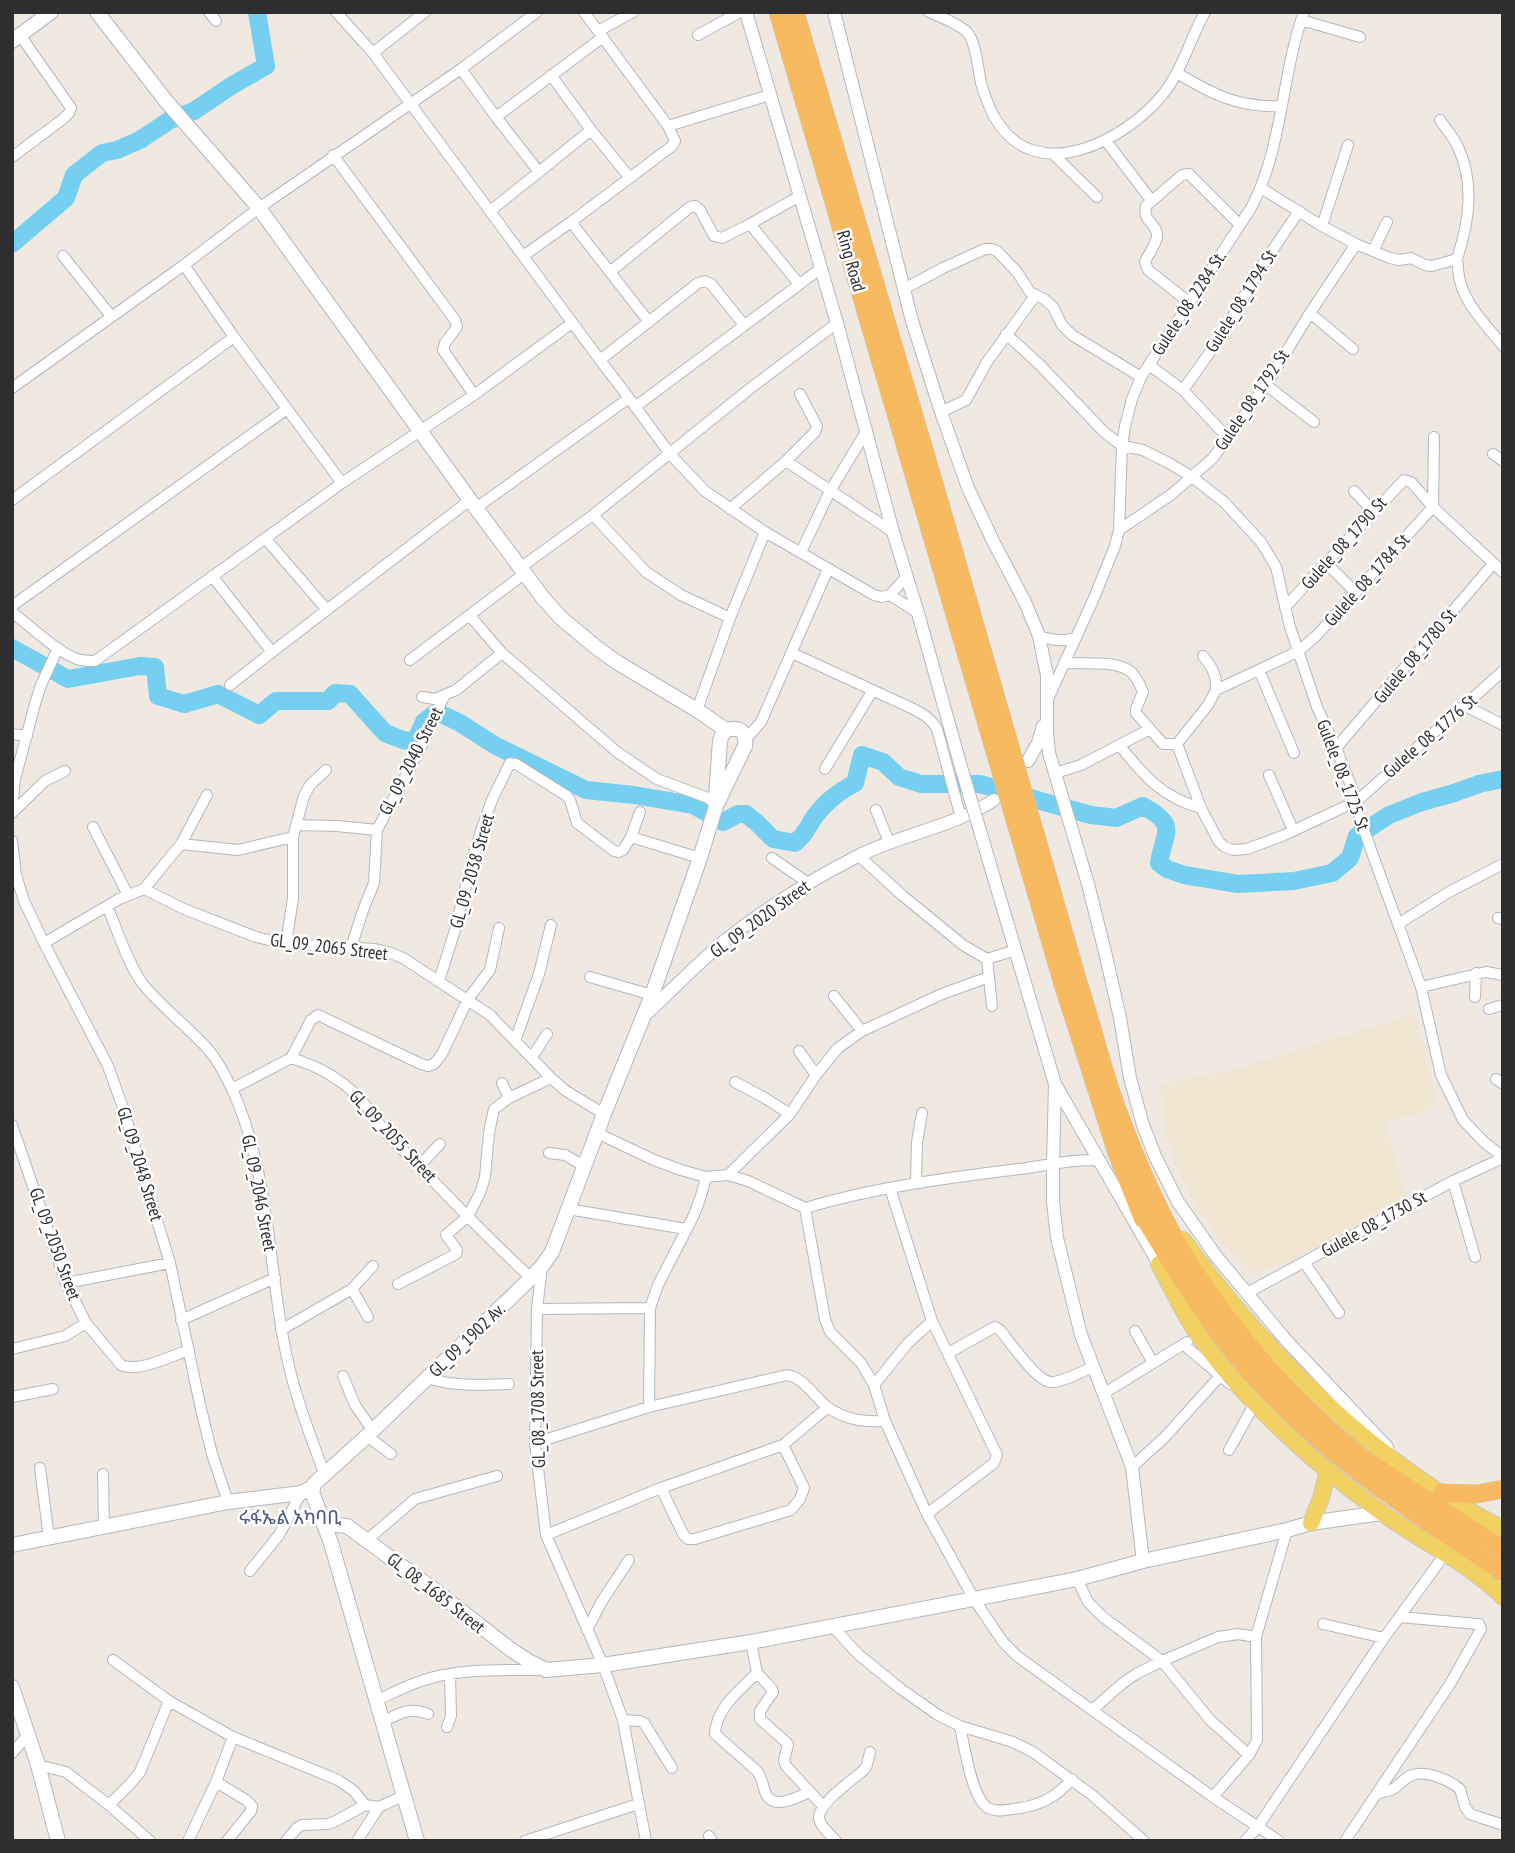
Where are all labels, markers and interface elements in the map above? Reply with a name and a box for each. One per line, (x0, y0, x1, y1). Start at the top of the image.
street label: Ring Road (832, 228, 871, 294)
street label: Gulele_08_1794 St (1200, 245, 1281, 356)
street label: Gulele_08_2284 St. (1146, 246, 1231, 359)
street label: Gulele_08_1792 St (1209, 345, 1294, 455)
street label: Gulele_08_1790 St (1296, 491, 1391, 594)
street label: Gulele_08_1784 St (1319, 528, 1414, 631)
street label: Gulele_08_1780 St (1368, 603, 1461, 708)
street label: Gulele_08_1776 St (1378, 689, 1481, 783)
street label: GL_09_2040 Street (374, 703, 448, 819)
street label: Gulele_08_1725 St (1312, 716, 1375, 834)
street label: GL_09_2038 Street (444, 811, 499, 931)
street label: GL_09_2020 Street (705, 875, 814, 963)
street label: GL_09_2065 Street (269, 928, 389, 965)
street label: GL_09_2055 Street (345, 1085, 442, 1187)
street label: GL_09_2048 Street (112, 1104, 169, 1224)
street label: GL_09_2046 Street (237, 1133, 282, 1253)
street label: GL_09_2050 Street (24, 1184, 86, 1303)
street label: Gulele_08_1730 St (1317, 1185, 1431, 1262)
street label: GL_09_1902 Av. (424, 1298, 510, 1382)
street label: GL_08_1708 Street (525, 1350, 550, 1468)
district label: ሩፋኤል አካባቢ (239, 1505, 341, 1529)
street label: GL_08_1685 Street (383, 1547, 490, 1638)

